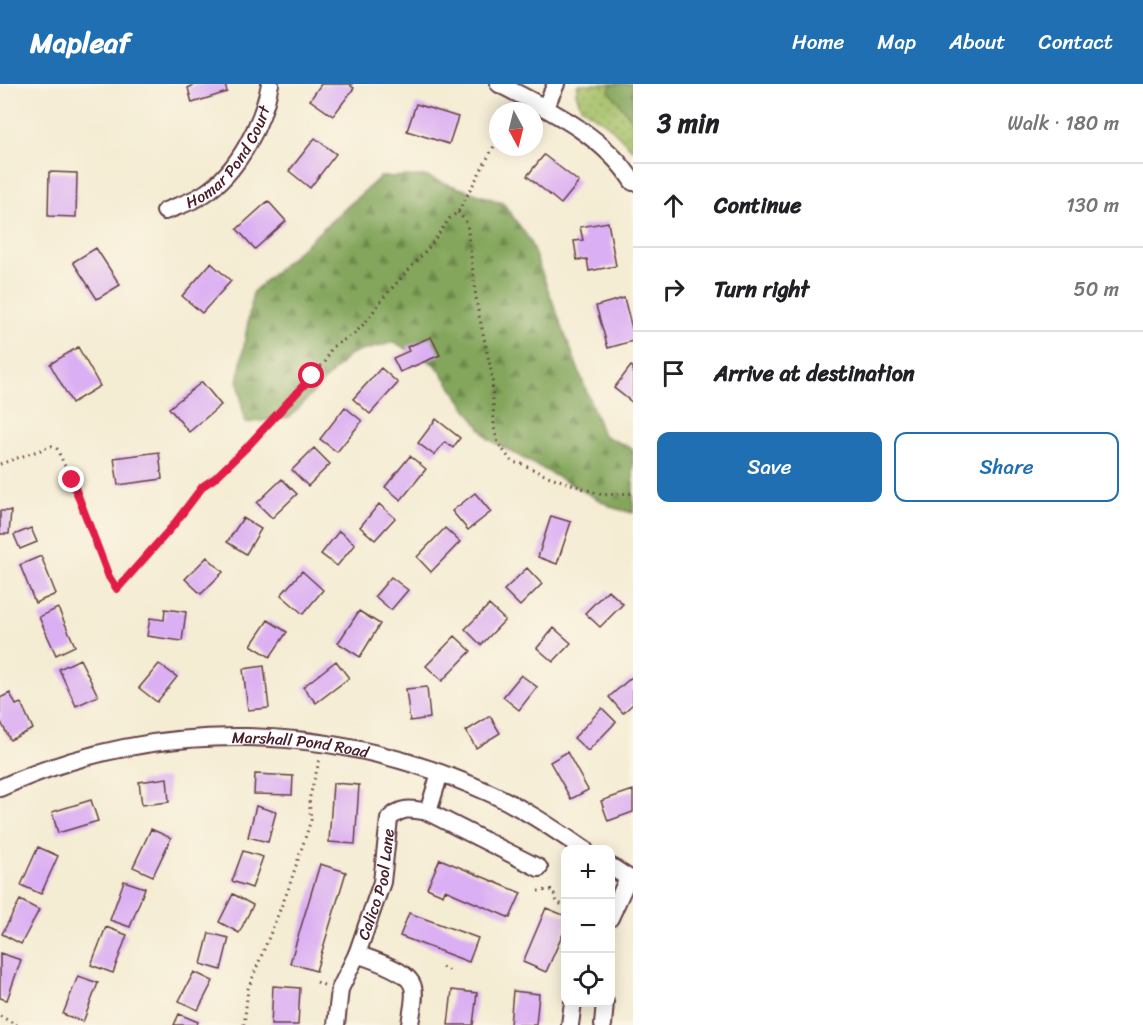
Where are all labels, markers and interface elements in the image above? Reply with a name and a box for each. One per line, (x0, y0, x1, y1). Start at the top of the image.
text: Mapleaf (30, 18, 130, 67)
text: Home (792, 23, 844, 61)
text: Map (877, 23, 916, 61)
text: About (949, 23, 1006, 61)
text: Contact (1039, 23, 1113, 61)
text: 3 min (657, 100, 719, 146)
street label: Homar Pond Court (181, 101, 279, 217)
north arrow (489, 102, 543, 156)
text: Walk · 180 m (1008, 106, 1119, 141)
text: Continue (714, 186, 802, 225)
text: 130 m (1066, 188, 1119, 223)
icon: ahead (657, 189, 690, 222)
text: Turn right (714, 270, 809, 309)
text: 50 m (1074, 272, 1119, 307)
icon: right (657, 273, 690, 306)
text: Arrive at destination (714, 354, 915, 393)
icon: arrive (657, 357, 690, 390)
route start (298, 362, 324, 388)
button: Save (657, 432, 882, 502)
button: Share (894, 432, 1119, 502)
route end (58, 466, 84, 492)
street label: Marshall Pond Road (232, 723, 373, 767)
street label: Calico Pool Lane (349, 827, 403, 944)
map controls (561, 845, 615, 1007)
button: + (561, 845, 615, 899)
button: − (561, 899, 615, 953)
button: locate (561, 953, 615, 1007)

